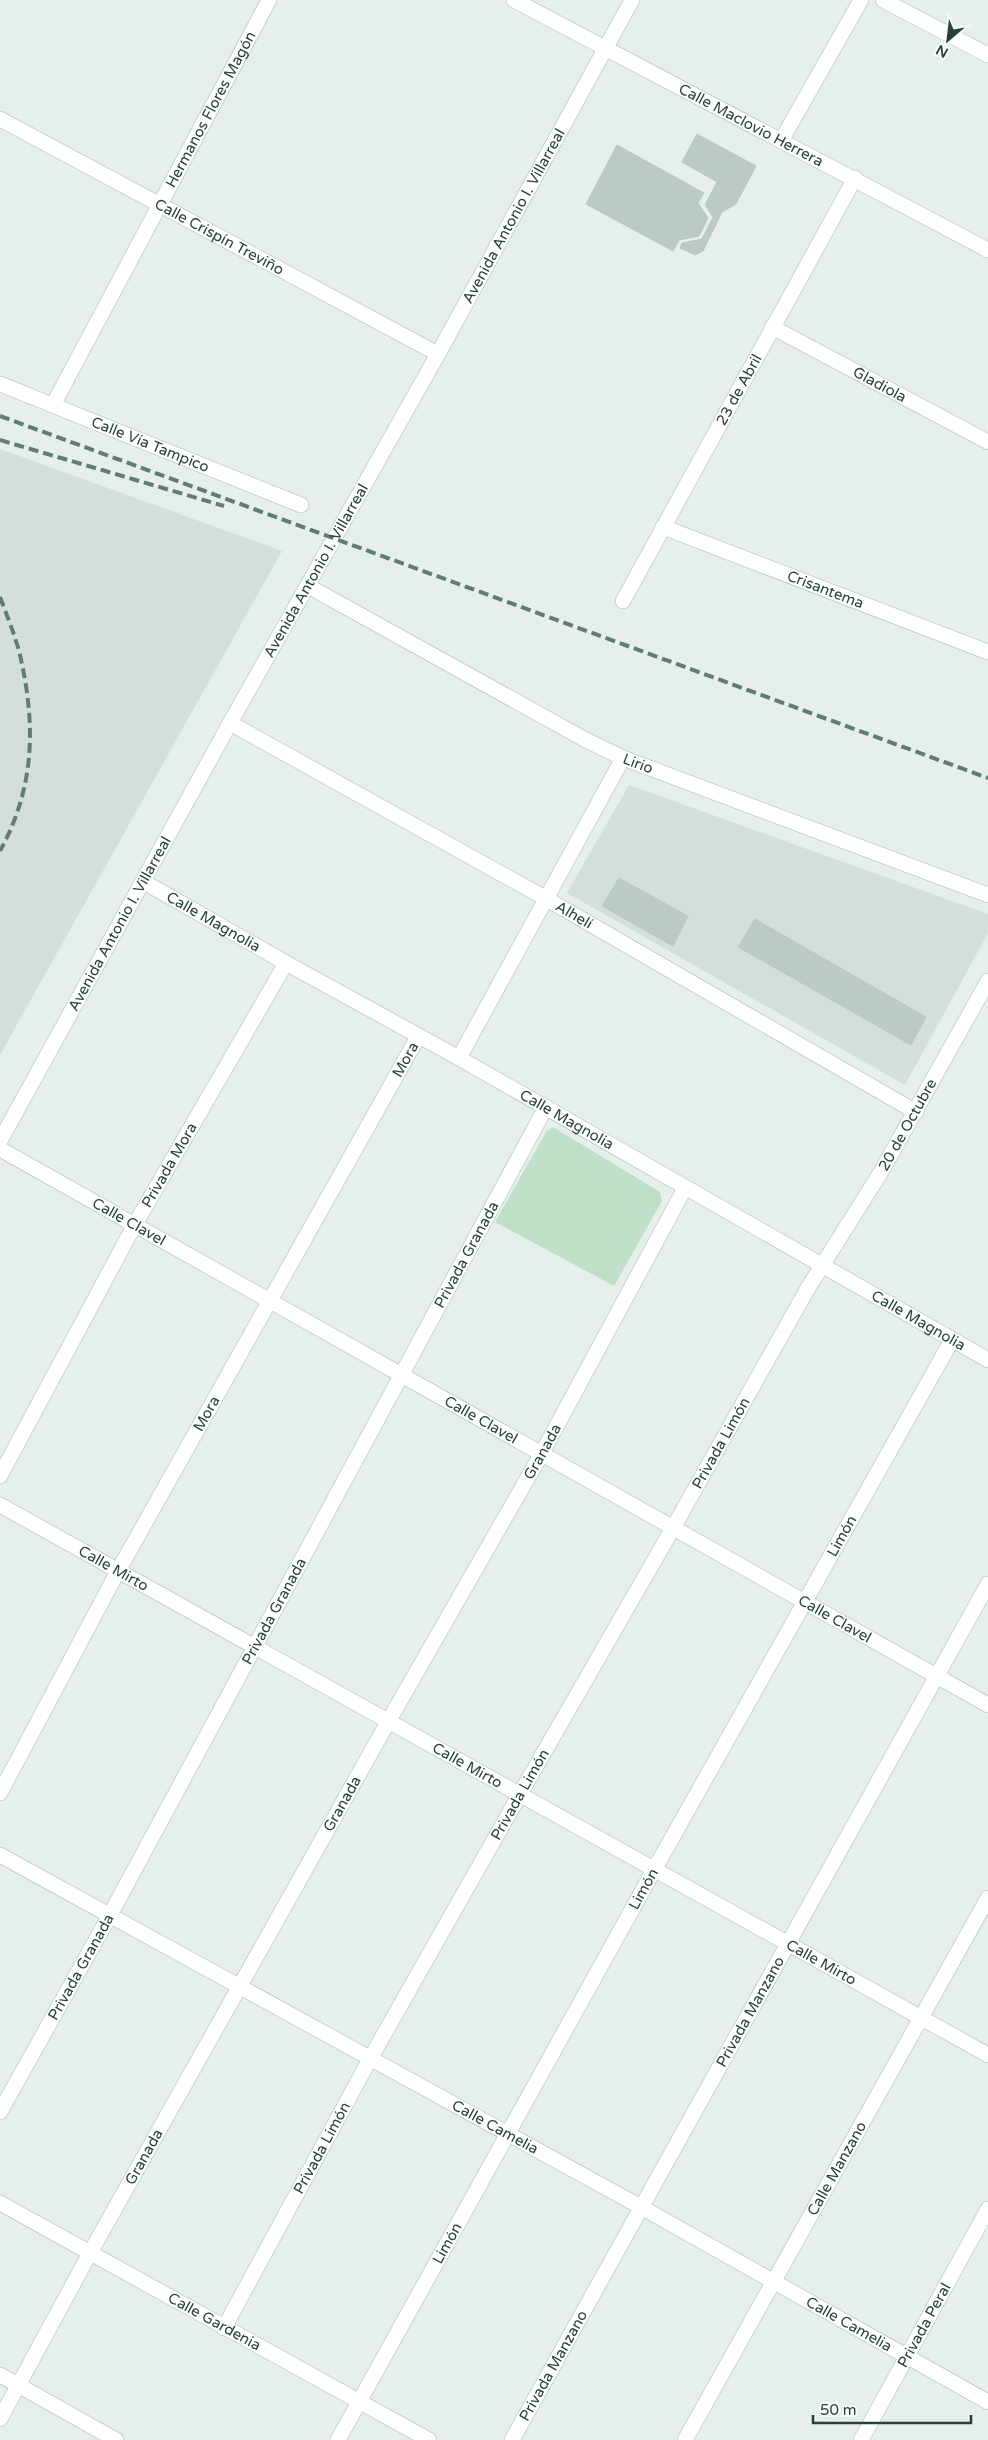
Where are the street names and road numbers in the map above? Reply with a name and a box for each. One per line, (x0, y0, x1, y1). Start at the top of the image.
street label: Hermanos Flores Magón (162, 28, 260, 191)
street label: Calle Maclovio Herrera (676, 80, 826, 170)
street label: Avenida Antonio I. Villarreal (458, 126, 569, 307)
street label: Calle Crispín Treviño (152, 195, 287, 279)
street label: 23 de Abril (712, 351, 766, 428)
street label: Gladiola (850, 363, 910, 406)
street label: Calle Vía Tampico (89, 413, 212, 476)
street label: Avenida Antonio I. Villarreal (260, 481, 372, 661)
street label: Crisantema (784, 567, 866, 612)
street label: Lirio (620, 750, 656, 778)
street label: Avenida Antonio I. Villarreal (64, 833, 175, 1014)
street label: Calle Magnolia (163, 888, 264, 956)
street label: Alhelí (552, 897, 596, 933)
street label: Mora (388, 1039, 422, 1080)
street label: 20 de Octubre (874, 1075, 940, 1174)
street label: Calle Magnolia (517, 1086, 617, 1153)
street label: Privada Mora (138, 1119, 201, 1211)
street label: Calle Clavel (89, 1194, 169, 1249)
street label: Privada Granada (430, 1198, 502, 1311)
street label: Calle Magnolia (868, 1286, 969, 1354)
street label: Calle Clavel (441, 1392, 521, 1448)
street label: Mora (189, 1393, 224, 1434)
street label: Privada Limón (688, 1394, 754, 1492)
street label: Granada (520, 1421, 565, 1483)
street label: Limón (823, 1512, 861, 1560)
street label: Calle Mirto (75, 1542, 152, 1595)
street label: Privada Granada (238, 1555, 310, 1668)
street label: Calle Clavel (795, 1591, 875, 1647)
street label: Calle Mirto (429, 1739, 506, 1792)
street label: Privada Limón (487, 1746, 553, 1843)
street label: Granada (319, 1773, 365, 1835)
street label: Limón (625, 1865, 662, 1913)
street label: Privada Granada (44, 1911, 118, 2023)
street label: Calle Mirto (783, 1936, 860, 1989)
street label: Privada Manzano (712, 1953, 788, 2070)
street label: Calle Camelia (449, 2096, 542, 2158)
street label: Privada Limón (290, 2099, 354, 2197)
street label: Calle Manzano (803, 2118, 870, 2219)
street label: Granada (121, 2126, 167, 2188)
street label: Limón (428, 2219, 466, 2267)
street label: Privada Peral (894, 2280, 955, 2371)
street label: Calle Gardenia (165, 2289, 264, 2354)
street label: Calle Camelia (803, 2293, 895, 2355)
street label: Privada Manzano (515, 2307, 591, 2424)

